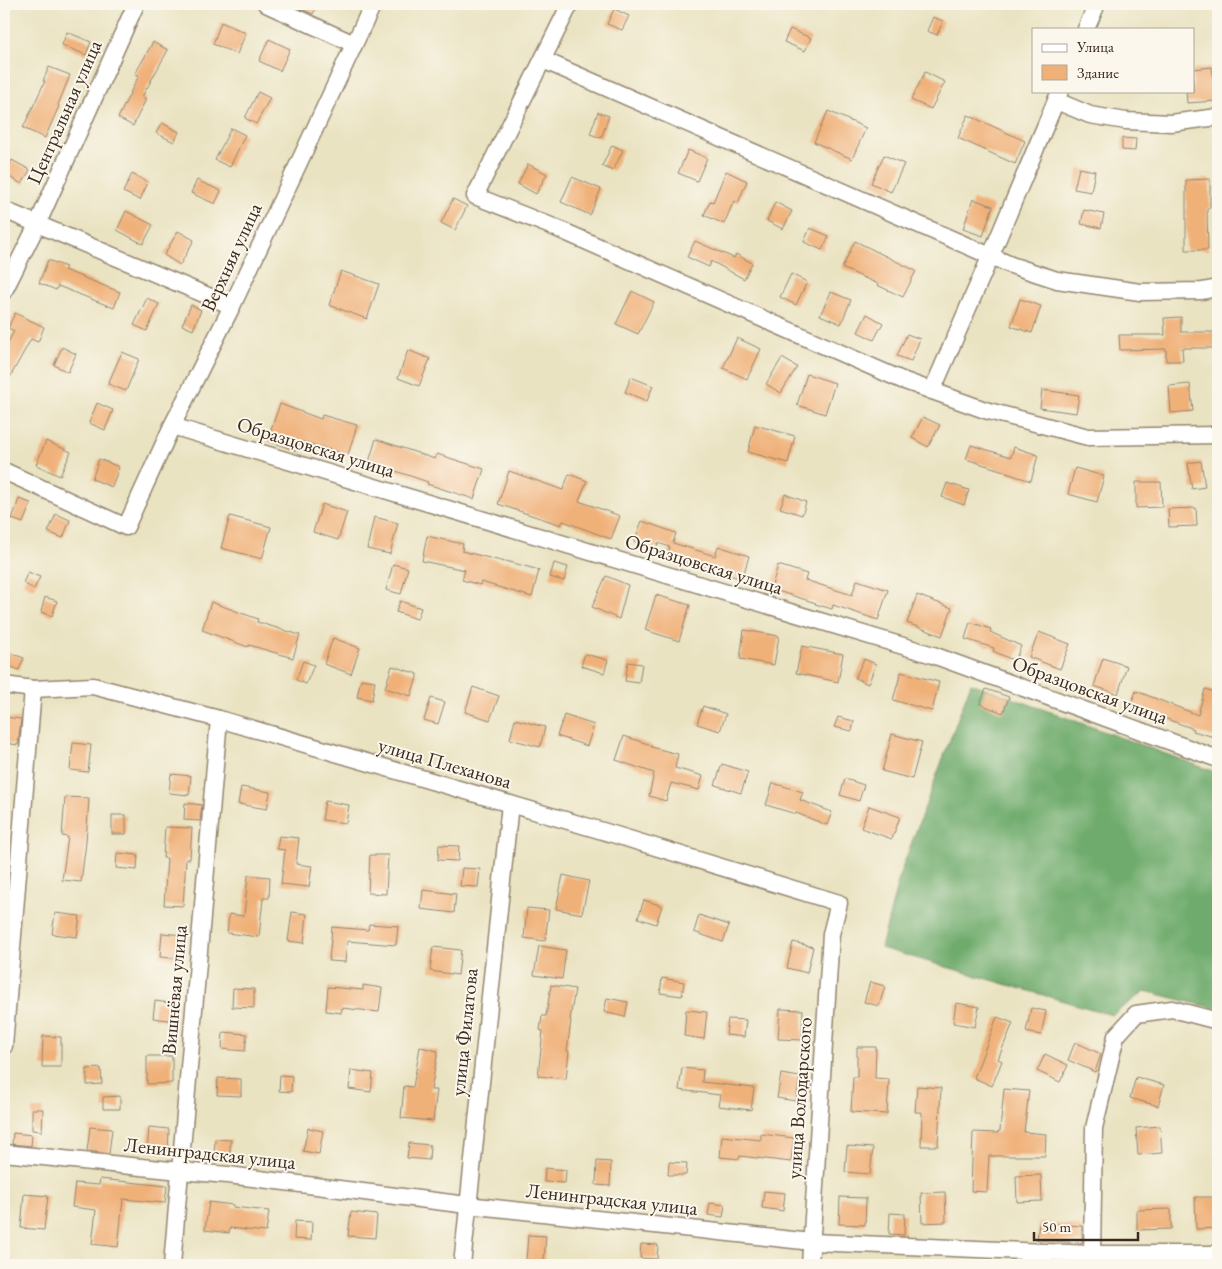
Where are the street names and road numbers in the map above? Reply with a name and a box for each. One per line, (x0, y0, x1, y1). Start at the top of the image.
street label: Центральная улица (21, 36, 107, 188)
street label: Верхняя улица (195, 199, 267, 315)
street label: Образцовская улица (234, 411, 398, 483)
street label: Образцовская улица (622, 528, 786, 600)
street label: Образцовская улица (1009, 650, 1171, 730)
street label: улица Плеханова (375, 732, 515, 794)
street label: Вишнёвая улица (155, 924, 193, 1056)
street label: улица Филатова (444, 967, 484, 1097)
street label: улица Володарского (780, 1016, 818, 1180)
street label: Ленинградская улица (123, 1131, 297, 1175)
street label: Ленинградская улица (525, 1177, 699, 1221)

